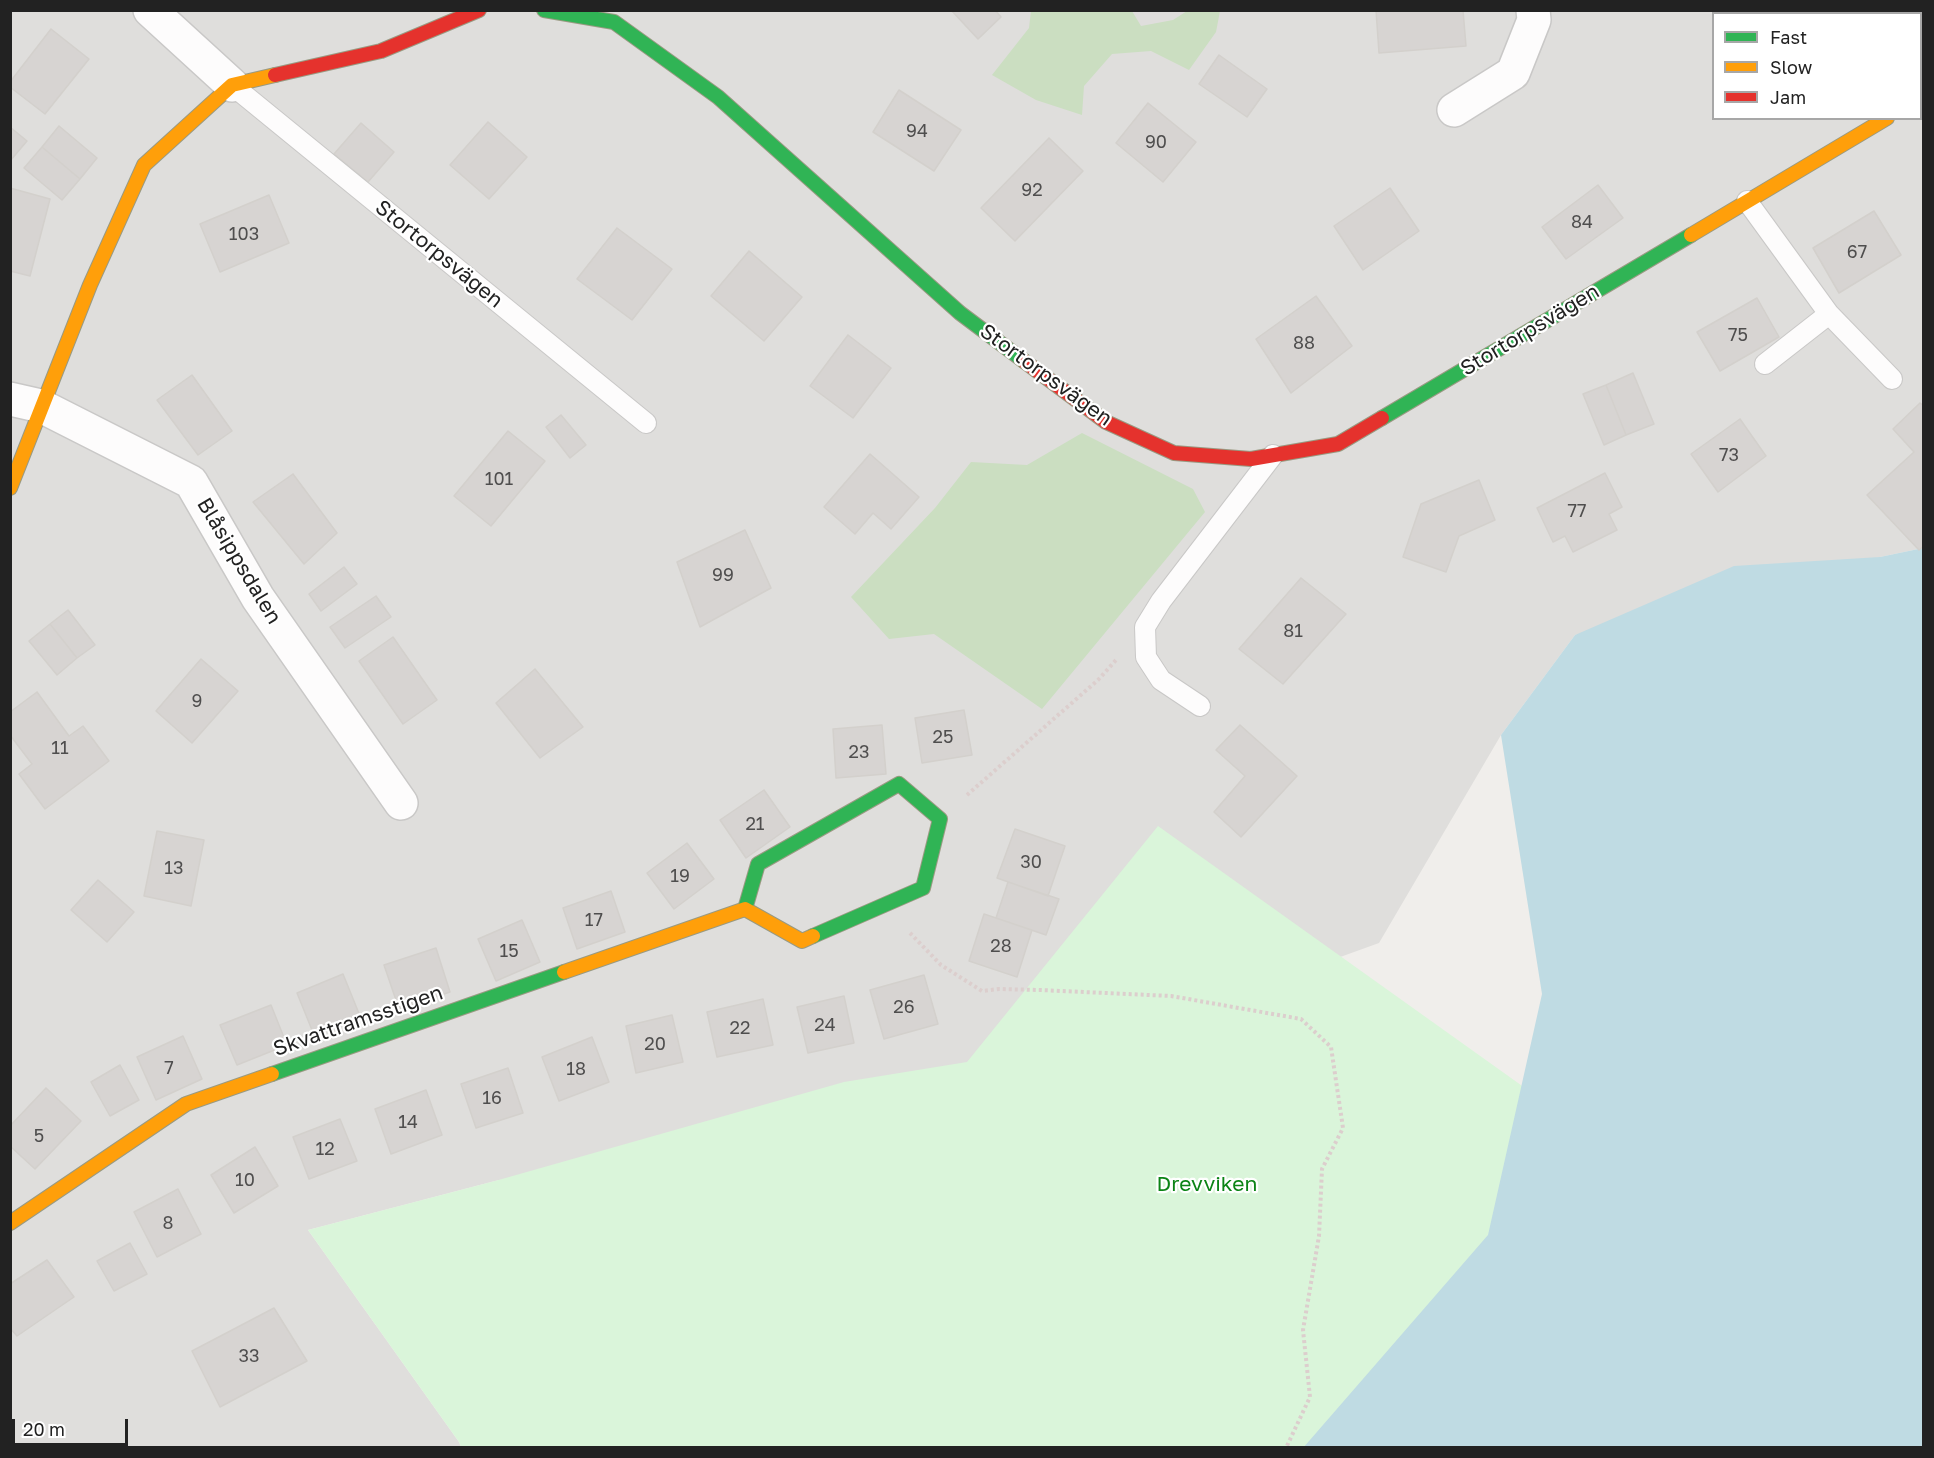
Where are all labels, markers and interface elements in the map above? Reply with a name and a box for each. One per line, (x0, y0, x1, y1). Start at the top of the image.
legend (1712, 12, 1922, 120)
text: Fast (1770, 26, 1807, 48)
text: Slow (1770, 56, 1812, 78)
text: Jam (1770, 86, 1806, 108)
house number: 94 (906, 120, 928, 142)
house number: 90 (1145, 131, 1167, 153)
house number: 92 (1021, 179, 1043, 201)
street label: Stortorpsvägen (370, 195, 508, 313)
house number: 84 (1571, 211, 1593, 233)
house number: 103 (229, 223, 259, 245)
house number: 67 (1847, 241, 1867, 263)
street label: Stortorpsvägen (1456, 279, 1604, 381)
street label: Stortorpsvägen (975, 319, 1117, 431)
house number: 75 (1728, 324, 1748, 346)
house number: 88 (1293, 332, 1315, 354)
house number: 73 (1719, 444, 1739, 466)
house number: 101 (485, 468, 513, 490)
street label: Blåsippsdalen (191, 493, 287, 629)
house number: 77 (1567, 500, 1587, 522)
house number: 99 (712, 564, 734, 586)
house number: 81 (1283, 620, 1303, 642)
house number: 9 (192, 690, 202, 712)
house number: 25 (933, 726, 953, 748)
house number: 11 (51, 737, 69, 759)
house number: 23 (849, 741, 869, 763)
house number: 21 (745, 813, 765, 835)
house number: 30 (1020, 851, 1042, 873)
house number: 13 (164, 857, 184, 879)
house number: 19 (670, 865, 690, 887)
house number: 17 (585, 909, 603, 931)
house number: 28 (990, 935, 1012, 957)
house number: 15 (499, 940, 519, 962)
street label: Skvattramsstigen (270, 980, 446, 1062)
house number: 26 (893, 996, 915, 1018)
house number: 24 (814, 1014, 836, 1036)
house number: 22 (730, 1017, 750, 1039)
house number: 20 (644, 1033, 666, 1055)
house number: 7 (164, 1057, 174, 1079)
house number: 18 (566, 1058, 586, 1080)
house number: 16 (482, 1087, 502, 1109)
house number: 14 (398, 1111, 418, 1133)
house number: 5 (34, 1125, 44, 1147)
house number: 12 (315, 1138, 335, 1160)
house number: 10 (235, 1169, 255, 1191)
park label: Drevviken (1157, 1171, 1257, 1197)
house number: 8 (163, 1212, 173, 1234)
house number: 33 (238, 1345, 260, 1367)
scale bar (15, 1407, 130, 1445)
text: 20 m (23, 1418, 65, 1440)

